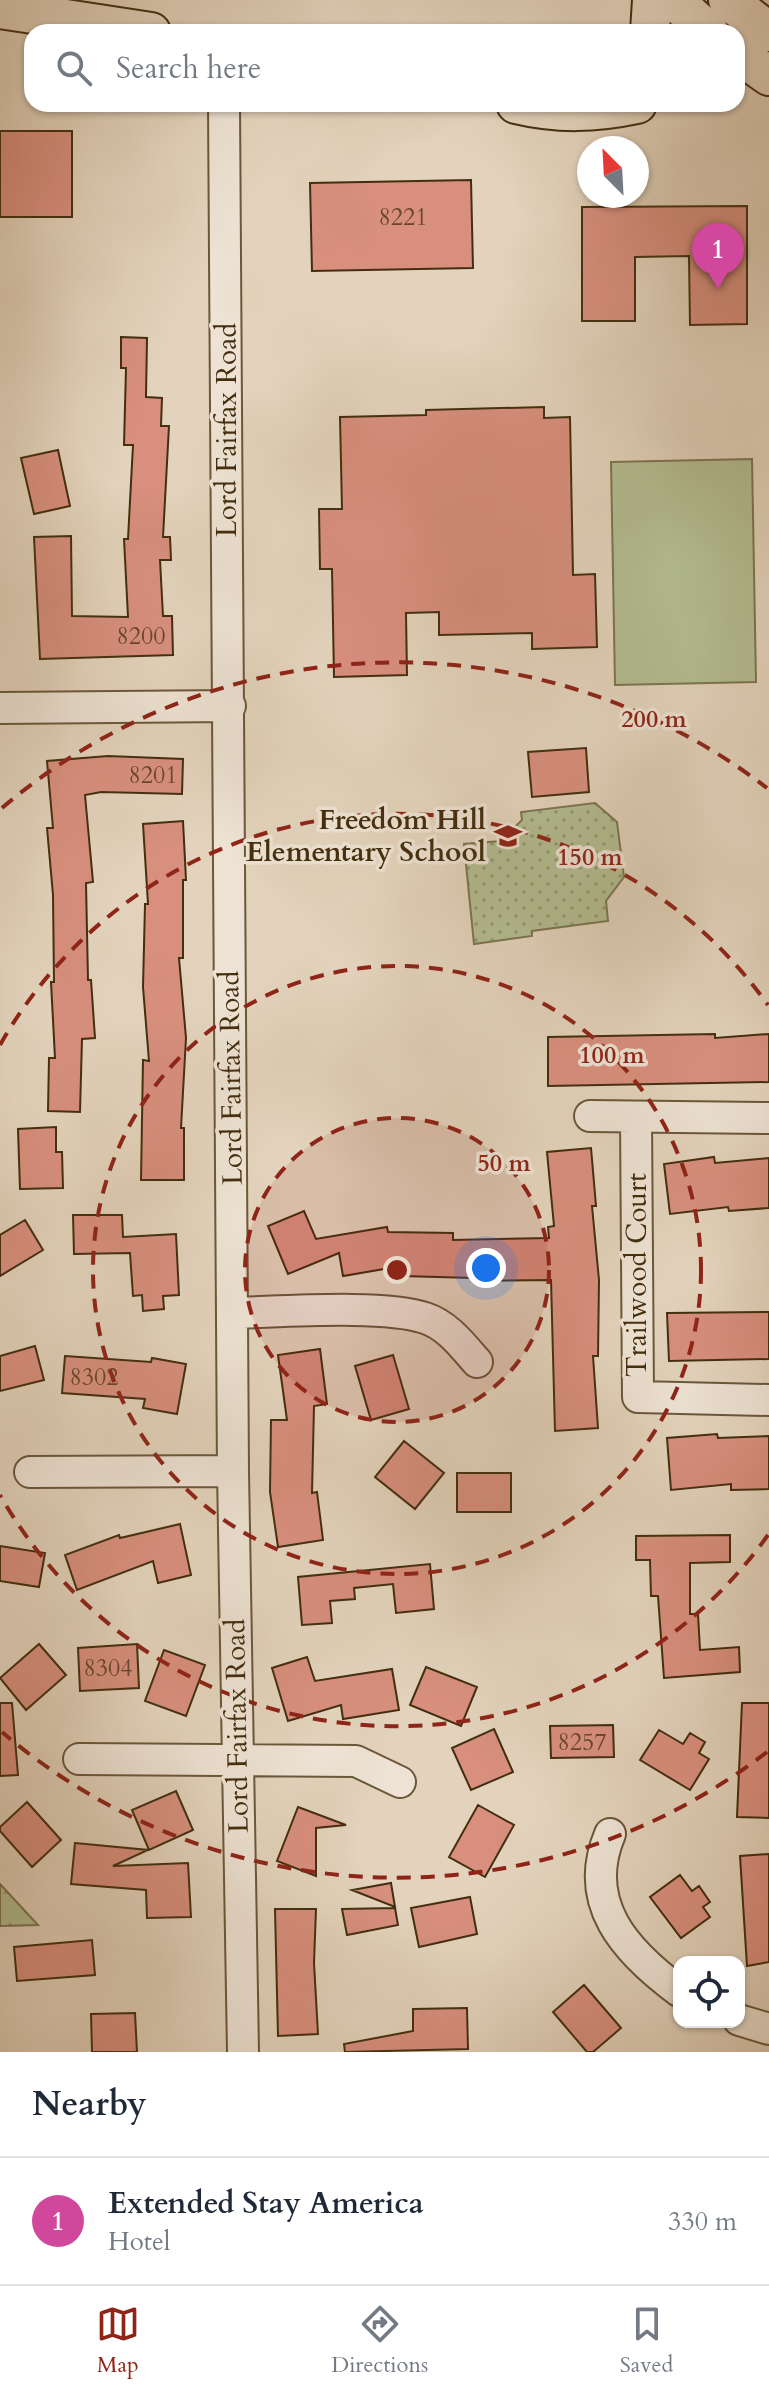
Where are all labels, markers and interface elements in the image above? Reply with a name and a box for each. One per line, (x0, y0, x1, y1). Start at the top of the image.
search box (24, 24, 745, 112)
icon: search (52, 46, 96, 90)
text: Search here (116, 48, 261, 89)
north arrow (577, 136, 649, 208)
house number: 8221 (378, 201, 428, 234)
pin: 1 (692, 223, 744, 289)
street label: Lord Fairfax Road (208, 323, 246, 537)
house number: 8200 (116, 620, 166, 653)
text: 200 m (621, 703, 688, 736)
house number: 8201 (128, 759, 178, 792)
place label: Freedom Hill Elementary School (246, 801, 486, 871)
school or university icon: Freedom Hill Elementary School (493, 821, 523, 851)
text: 150 m (557, 841, 624, 874)
street label: Lord Fairfax Road (210, 970, 252, 1186)
text: 100 m (579, 1039, 646, 1072)
text: 50 m (477, 1147, 531, 1180)
street label: Trailwood Court (618, 1173, 656, 1377)
your location (466, 1248, 506, 1288)
centre of rings (383, 1256, 411, 1284)
house number: 8302 (69, 1361, 119, 1394)
street label: Lord Fairfax Road (216, 1618, 258, 1834)
house number: 8304 (83, 1652, 133, 1685)
house number: 8257 (557, 1726, 607, 1759)
map controls (673, 1956, 745, 2028)
button: locate (673, 1956, 745, 2028)
text: Nearby (32, 2081, 147, 2127)
text: Extended Stay America (108, 2183, 424, 2224)
text: 1 (51, 2204, 65, 2239)
text: 330 m (668, 2204, 737, 2239)
text: Hotel (108, 2224, 170, 2259)
tab: Map (96, 2302, 140, 2380)
tab: Directions (331, 2302, 428, 2380)
tab: Saved (620, 2302, 673, 2380)

